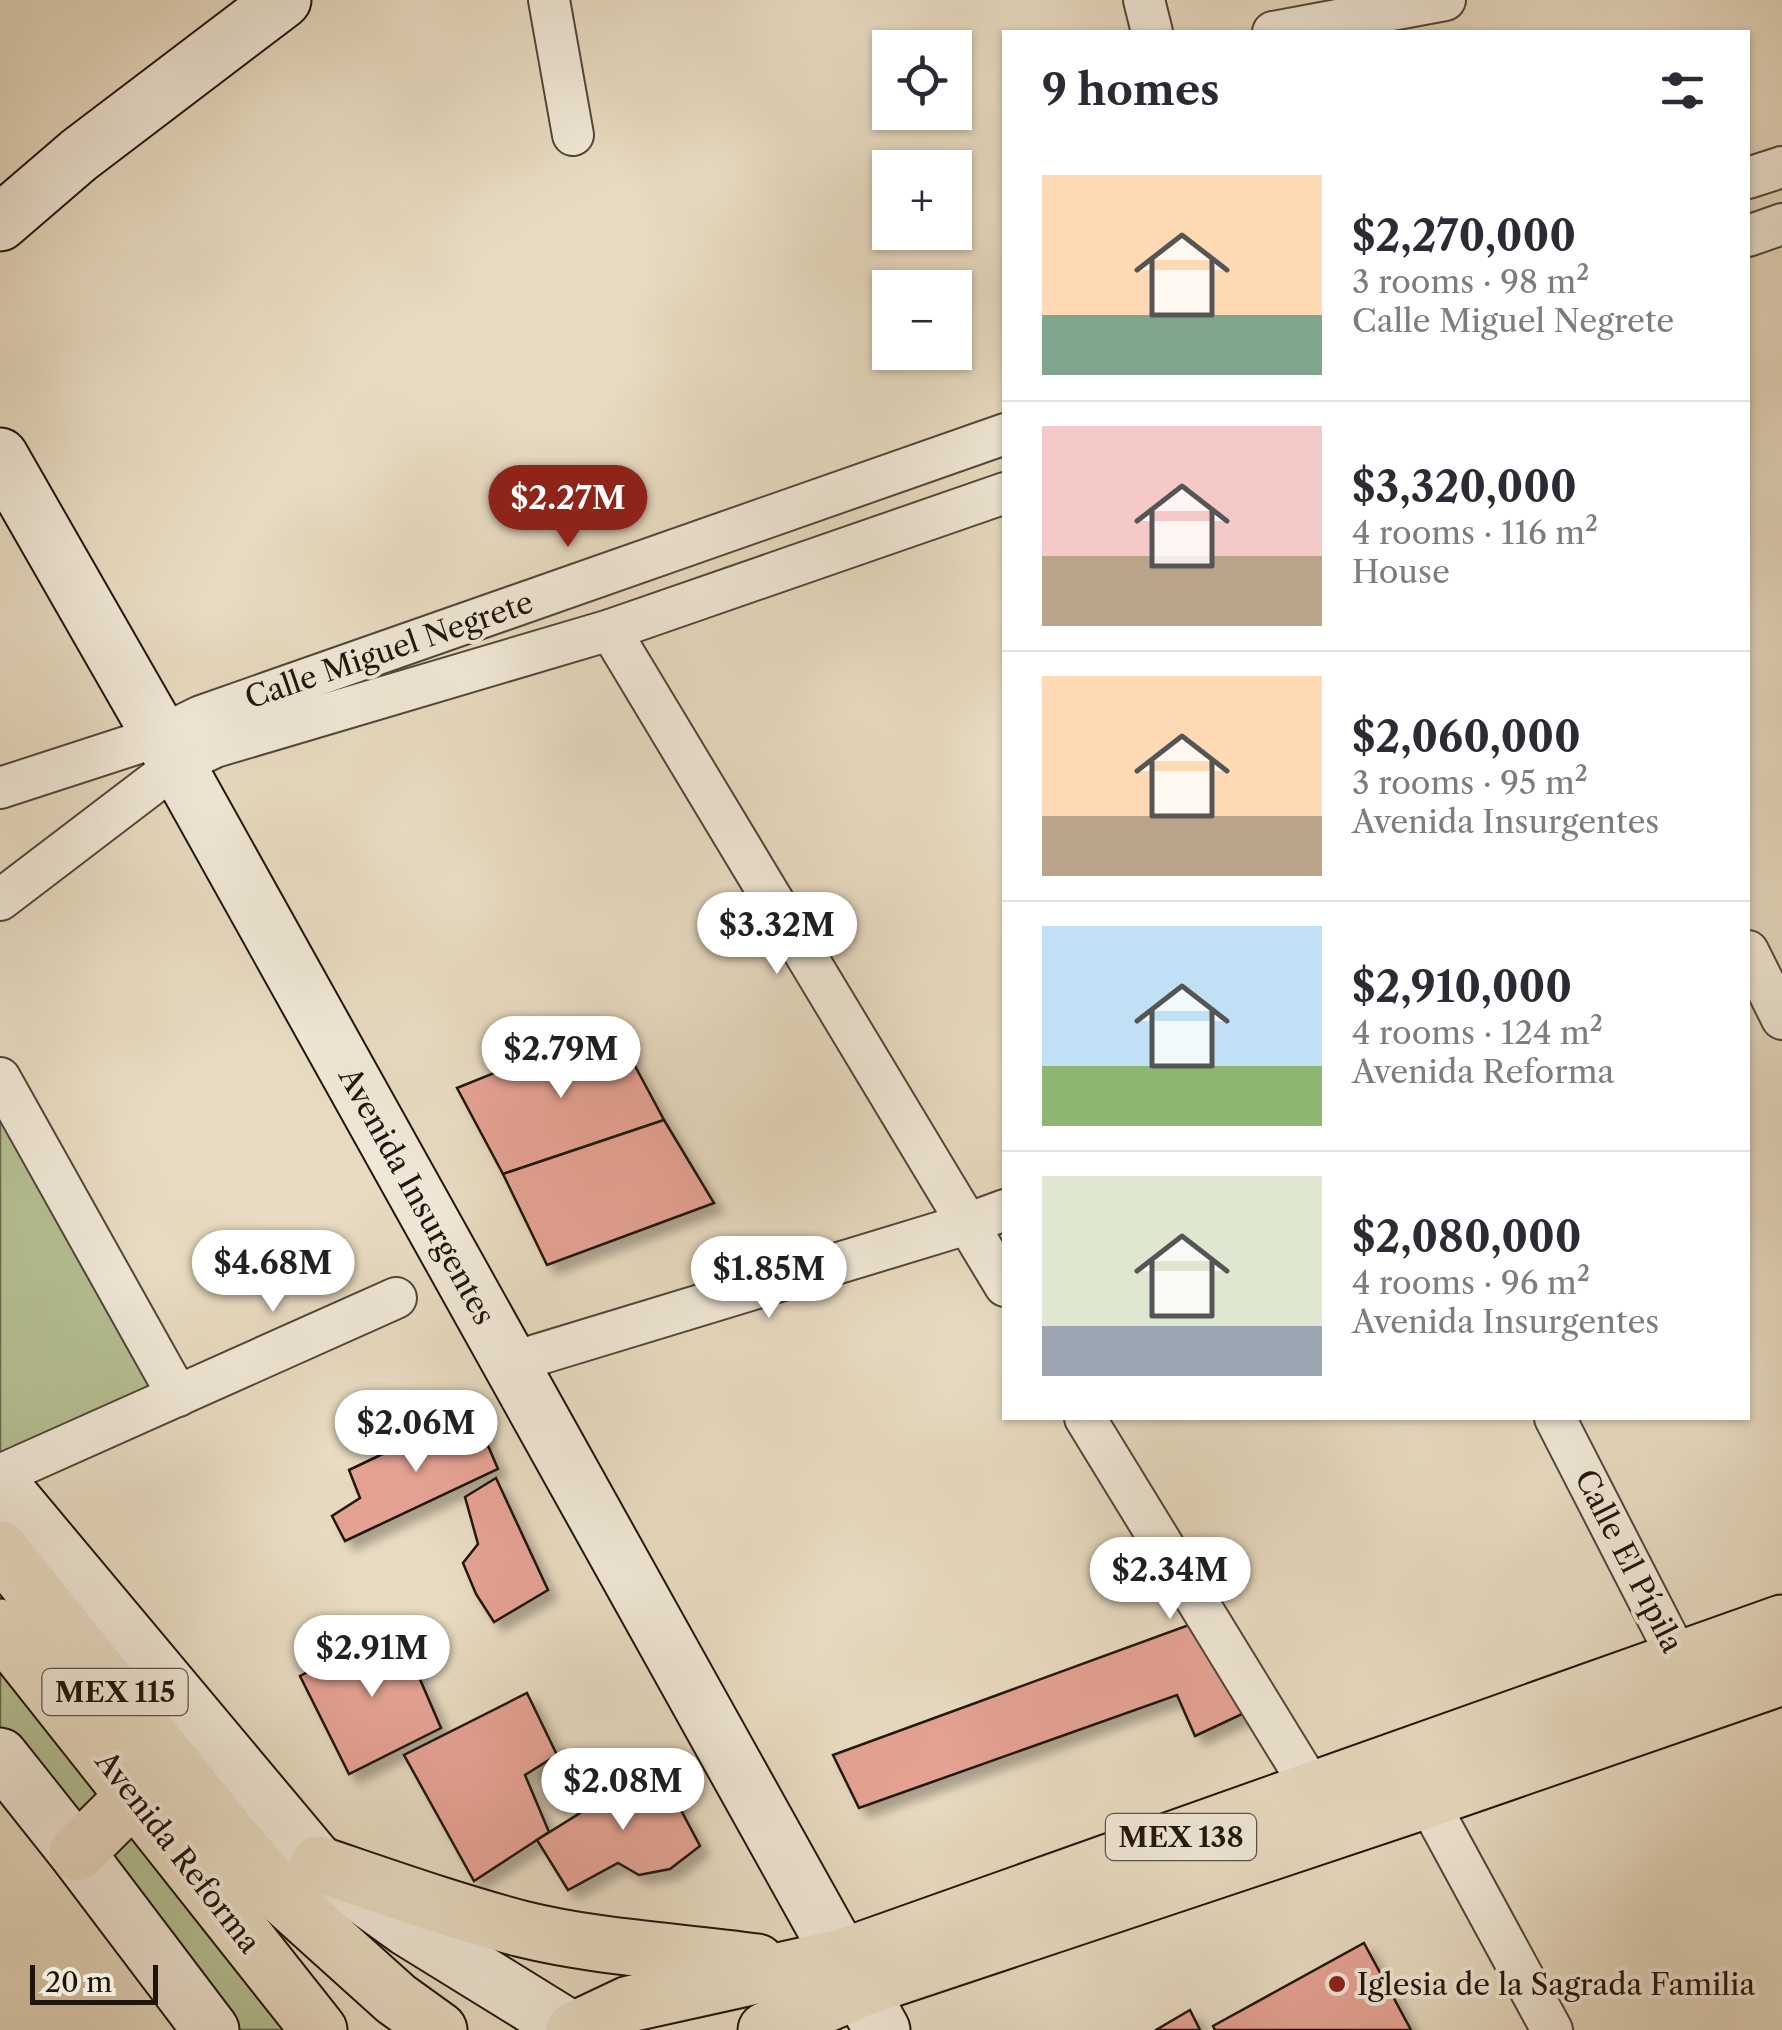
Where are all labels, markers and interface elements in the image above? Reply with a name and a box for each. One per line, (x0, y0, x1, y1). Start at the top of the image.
map controls (872, 30, 972, 370)
button: locate (872, 30, 972, 130)
icon: filters (1655, 63, 1710, 118)
text: 9 homes (1042, 64, 1220, 116)
button: + (872, 150, 972, 250)
text: $2,270,000 (1352, 210, 1576, 262)
icon: home (1122, 215, 1242, 335)
text: 3 rooms · 98 m² (1352, 262, 1589, 301)
button: − (872, 270, 972, 370)
text: Calle Miguel Negrete (1352, 301, 1674, 340)
text: $3,320,000 (1352, 461, 1577, 513)
pin: $2.27M (487, 465, 649, 550)
icon: home (1122, 466, 1242, 586)
text: $2.27M (510, 478, 626, 517)
text: 4 rooms · 116 m² (1352, 513, 1598, 552)
text: House (1352, 552, 1450, 591)
street label: Calle Miguel Negrete (240, 583, 538, 717)
text: $2,060,000 (1352, 711, 1581, 763)
icon: home (1122, 716, 1242, 836)
text: 3 rooms · 95 m² (1352, 763, 1588, 802)
text: Avenida Insurgentes (1352, 802, 1659, 841)
pin: $3.32M (696, 892, 858, 977)
text: $3.32M (719, 905, 835, 944)
text: $2,910,000 (1352, 961, 1572, 1013)
icon: home (1122, 966, 1242, 1086)
text: 4 rooms · 124 m² (1352, 1013, 1603, 1052)
pin: $2.79M (480, 1016, 642, 1101)
text: $2.79M (503, 1029, 619, 1068)
text: Avenida Reforma (1352, 1052, 1614, 1091)
street label: Avenida Insurgentes (331, 1060, 503, 1331)
text: $2,080,000 (1352, 1211, 1581, 1263)
icon: home (1122, 1216, 1242, 1336)
pin: $4.68M (192, 1230, 354, 1315)
pin: $1.85M (688, 1236, 850, 1321)
text: $4.68M (214, 1243, 332, 1282)
text: $1.85M (713, 1249, 825, 1288)
text: 4 rooms · 96 m² (1352, 1263, 1590, 1302)
text: Avenida Insurgentes (1352, 1302, 1659, 1341)
pin: $2.06M (335, 1390, 497, 1475)
text: $2.06M (357, 1403, 475, 1442)
street label: Calle El Pípila (1567, 1463, 1691, 1659)
pin: $2.34M (1089, 1537, 1251, 1622)
text: $2.34M (1112, 1550, 1228, 1589)
pin: $2.91M (291, 1615, 453, 1700)
text: $2.91M (316, 1628, 428, 1667)
road number: MEX 115 (42, 1669, 188, 1715)
street label: Avenida Reforma (87, 1743, 268, 1960)
pin: $2.08M (542, 1748, 704, 1833)
text: $2.08M (563, 1761, 683, 1800)
road number: MEX 138 (1106, 1814, 1256, 1860)
scale bar (30, 1960, 158, 2004)
text: 20 m (45, 1965, 112, 1999)
place label: Iglesia de la Sagrada Familia (1357, 1966, 1755, 2003)
marker: Iglesia de la Sagrada Familia (1326, 1973, 1348, 1995)

